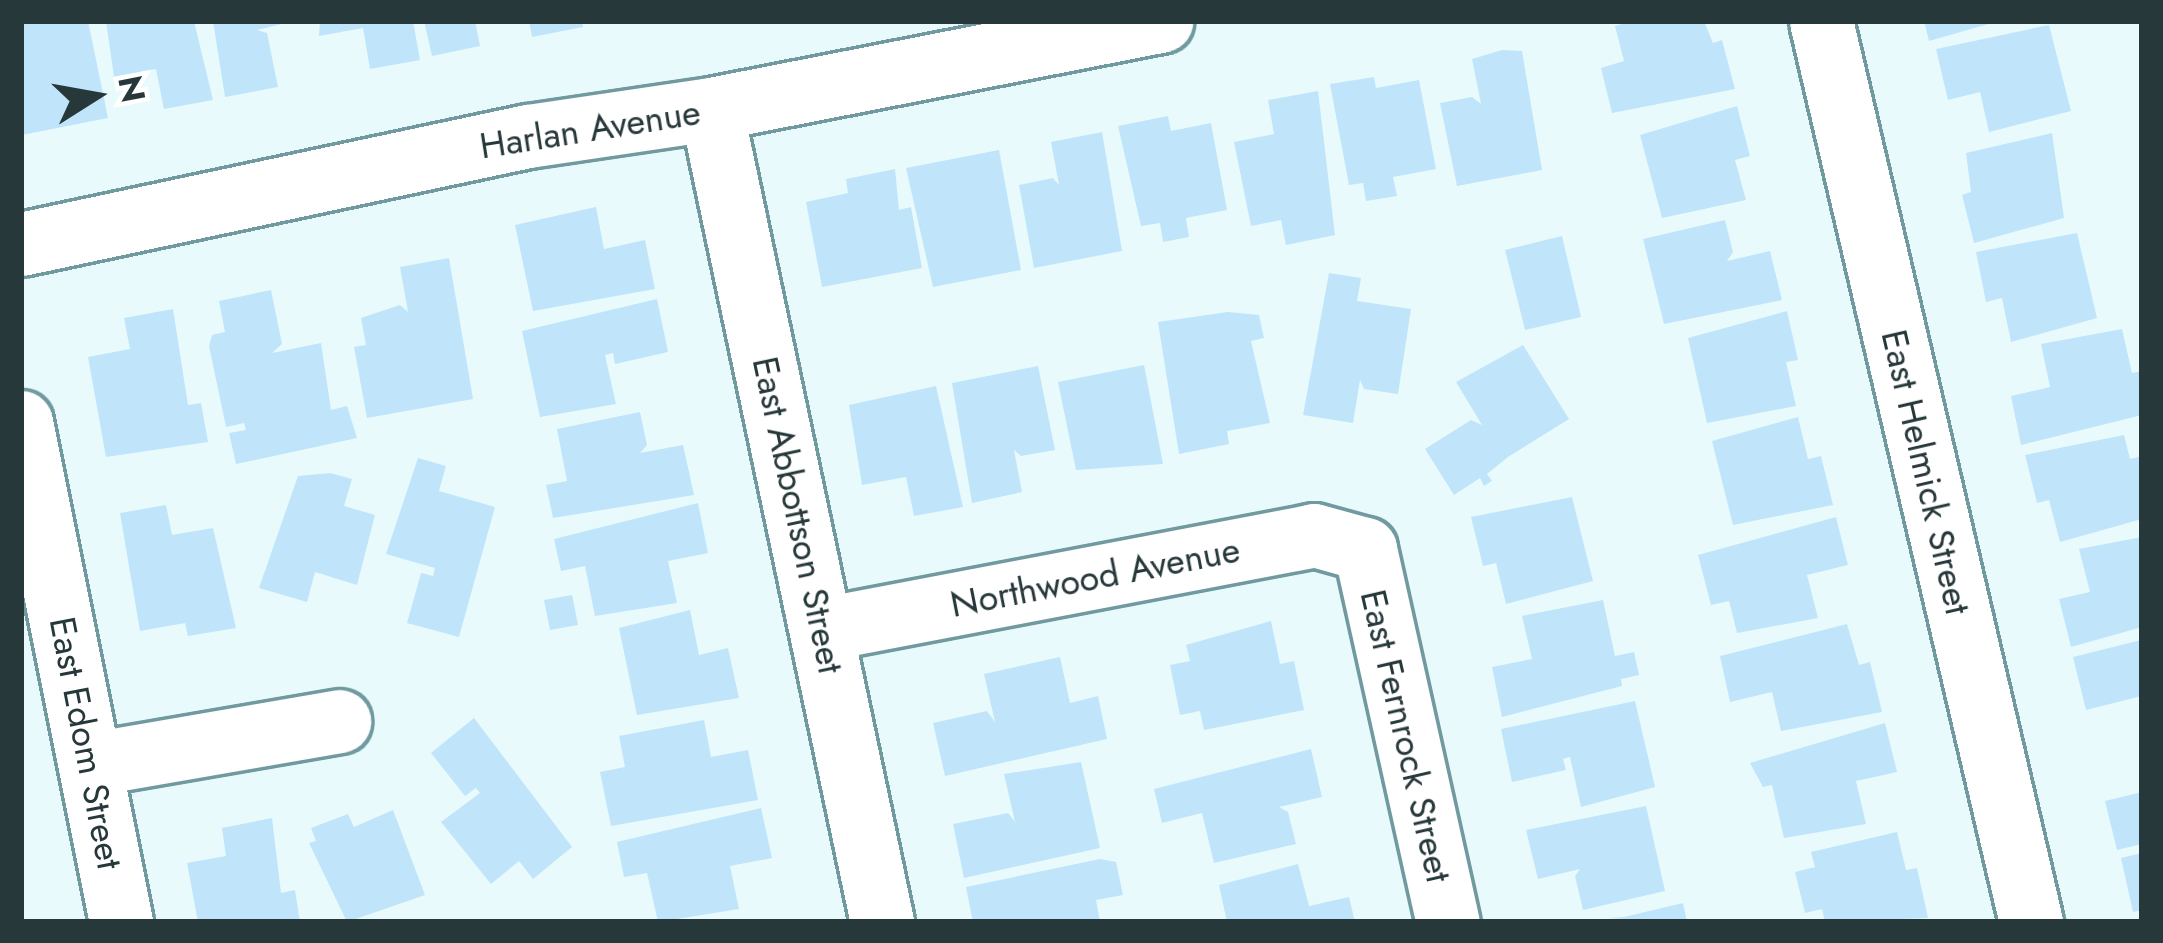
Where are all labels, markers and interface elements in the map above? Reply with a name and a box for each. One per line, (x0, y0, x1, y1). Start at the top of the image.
north arrow (36, 36, 156, 156)
text: N (106, 72, 157, 106)
street label: Harlan Avenue (477, 90, 703, 168)
street label: East Helmick Street (1872, 325, 1980, 619)
street label: East Abbottson Street (743, 353, 853, 677)
street label: Northwood Avenue (947, 528, 1243, 626)
street label: East Fernrock Street (1351, 585, 1461, 887)
street label: East Edom Street (40, 613, 132, 873)

